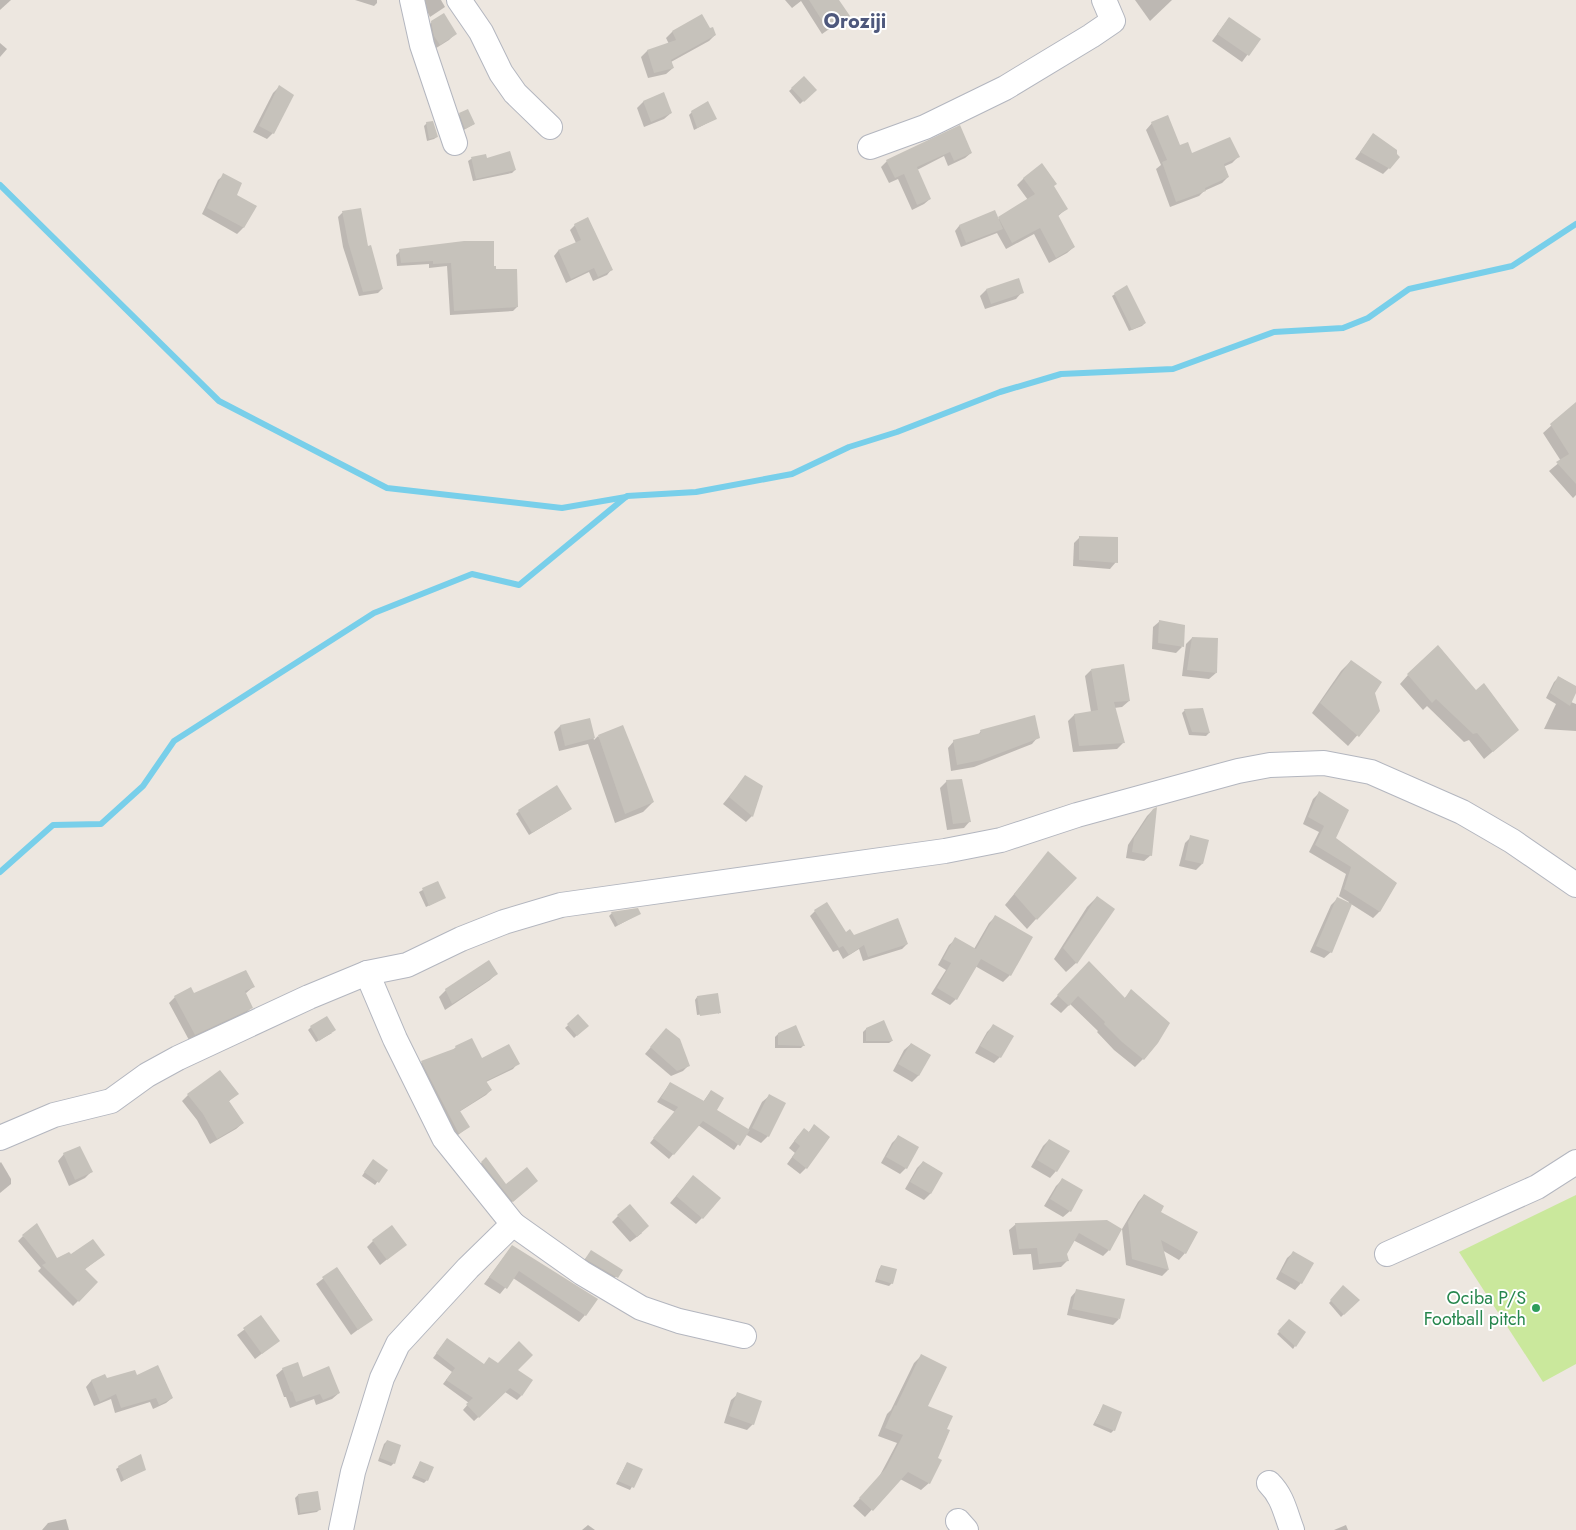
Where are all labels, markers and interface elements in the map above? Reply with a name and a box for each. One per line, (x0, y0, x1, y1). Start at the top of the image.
district label: Oroziji (824, 7, 886, 36)
place label: Ociba P/S Football pitch (1424, 1285, 1526, 1332)
marker: Ociba P/S Football pitch (1530, 1302, 1542, 1314)

